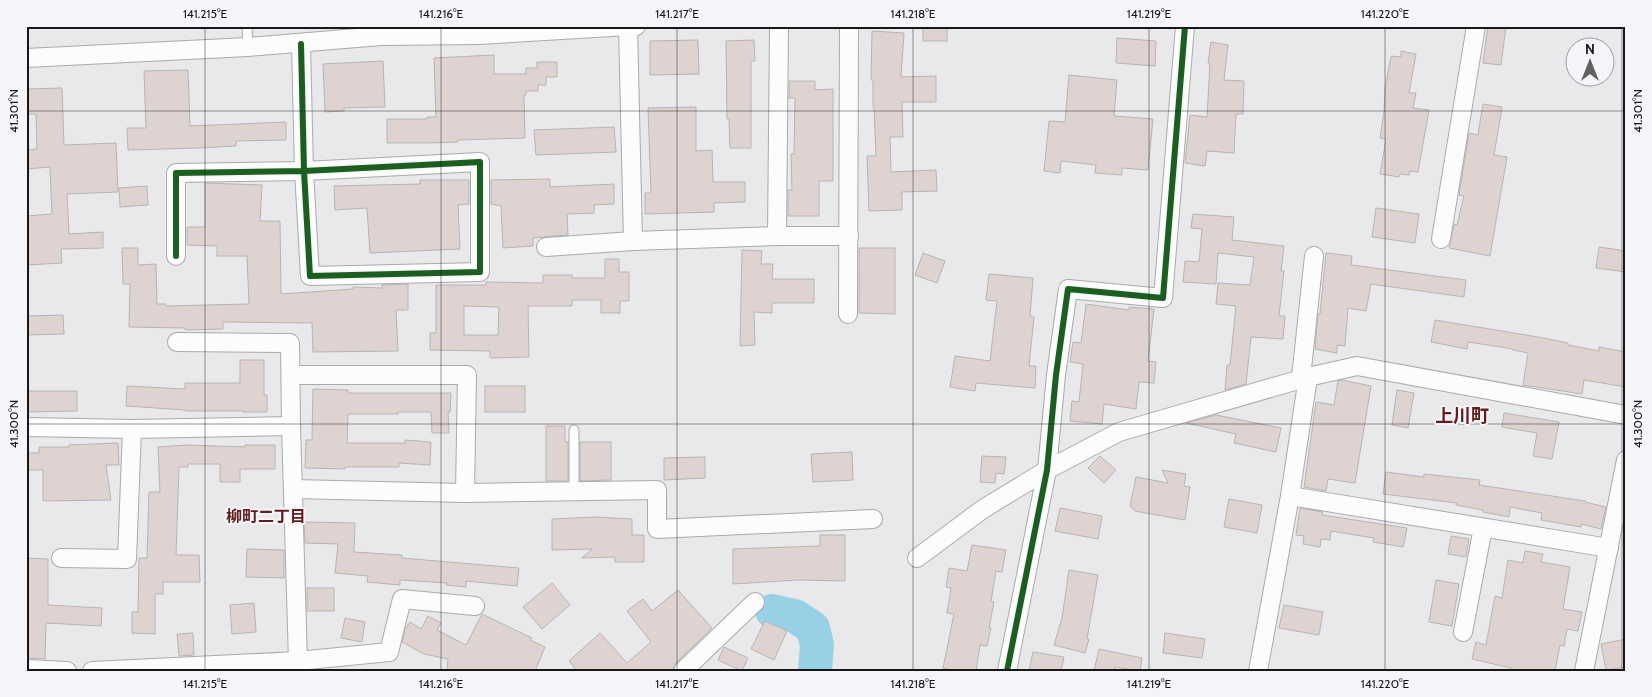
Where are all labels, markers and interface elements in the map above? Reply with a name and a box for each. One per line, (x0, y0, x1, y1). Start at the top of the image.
text: 141.215°E (183, 6, 227, 21)
text: 141.216°E (419, 6, 463, 21)
text: 141.217°E (655, 6, 699, 21)
text: 141.218°E (891, 6, 936, 21)
text: 141.219°E (1127, 6, 1172, 21)
text: 141.220°E (1361, 6, 1410, 21)
north arrow (1564, 38, 1614, 88)
text: N (1585, 40, 1595, 58)
text: 41.301°N (6, 89, 21, 133)
text: 41.301°N (1630, 89, 1645, 133)
text: 41.300°N (6, 400, 21, 448)
text: 41.300°N (1630, 400, 1645, 448)
district label: 上川町 (1435, 405, 1489, 427)
district label: 柳町二丁目 (226, 507, 306, 526)
text: 141.215°E (183, 676, 227, 691)
text: 141.216°E (419, 676, 463, 691)
text: 141.217°E (655, 676, 699, 691)
text: 141.218°E (891, 676, 936, 691)
text: 141.219°E (1127, 676, 1172, 691)
text: 141.220°E (1361, 676, 1410, 691)

